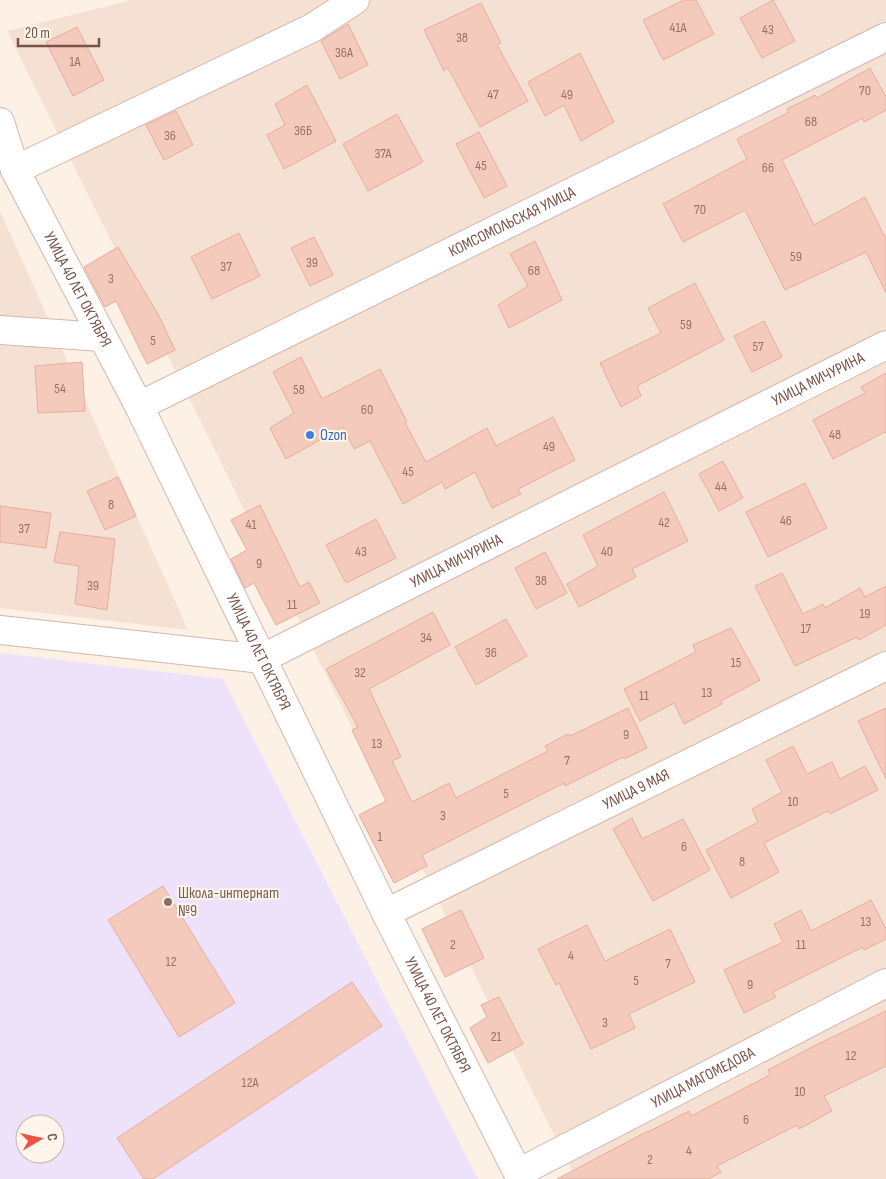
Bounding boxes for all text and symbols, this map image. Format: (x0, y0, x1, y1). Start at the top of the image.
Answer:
scale bar (18, 15, 99, 47)
house number: 41А (670, 19, 687, 36)
house number: 43 (762, 21, 774, 38)
text: 20 m (25, 24, 50, 43)
house number: 38 (456, 29, 468, 46)
house number: 36А (335, 44, 354, 61)
house number: 1А (69, 53, 82, 70)
house number: 70 (859, 82, 871, 99)
house number: 47 (487, 86, 499, 103)
house number: 49 (561, 86, 573, 103)
house number: 68 (805, 113, 817, 130)
house number: 36Б (294, 122, 312, 139)
house number: 36 (164, 127, 176, 144)
house number: 37А (374, 145, 393, 162)
house number: 45 (475, 157, 487, 174)
house number: 66 (762, 159, 774, 176)
street label: КОМСОМОЛЬСКАЯ УЛИЦА (446, 182, 579, 261)
house number: 70 (694, 201, 706, 218)
street label: УЛИЦА 40 ЛЕТ ОКТЯБРЯ (40, 228, 116, 350)
house number: 59 (790, 248, 802, 265)
house number: 39 (306, 254, 318, 271)
house number: 37 (220, 258, 232, 275)
house number: 68 (528, 262, 540, 279)
house number: 3 (108, 270, 114, 287)
house number: 59 (680, 316, 692, 333)
house number: 5 (150, 332, 156, 349)
house number: 57 (752, 338, 764, 355)
street label: УЛИЦА МИЧУРИНА (769, 348, 867, 410)
house number: 54 (54, 380, 66, 397)
house number: 58 (293, 381, 305, 398)
house number: 60 (361, 401, 373, 418)
place label: Ozon (320, 426, 347, 445)
house number: 48 (829, 426, 841, 443)
marker: Ozon (304, 429, 316, 441)
house number: 49 (543, 438, 555, 455)
house number: 45 (402, 463, 414, 480)
house number: 44 (715, 478, 727, 495)
house number: 8 (108, 496, 114, 513)
house number: 46 (780, 512, 792, 529)
house number: 42 (658, 514, 670, 531)
house number: 41 (246, 516, 256, 533)
house number: 37 (18, 520, 30, 537)
street label: УЛИЦА МИЧУРИНА (407, 530, 506, 592)
house number: 43 (355, 543, 367, 560)
house number: 40 (601, 543, 613, 560)
house number: 9 (256, 555, 262, 572)
house number: 38 (535, 572, 547, 589)
house number: 39 (87, 577, 99, 594)
street label: УЛИЦА 40 ЛЕТ ОКТЯБРЯ (222, 590, 295, 713)
house number: 11 (287, 596, 297, 613)
house number: 19 (859, 605, 871, 622)
house number: 17 (801, 620, 812, 637)
house number: 34 (420, 629, 432, 646)
house number: 36 (485, 644, 497, 661)
house number: 15 (731, 654, 742, 671)
house number: 32 (354, 664, 366, 681)
house number: 13 (702, 684, 713, 701)
house number: 11 (639, 687, 649, 704)
house number: 9 (623, 726, 629, 743)
house number: 13 (372, 735, 383, 752)
house number: 7 (564, 752, 570, 769)
street label: УЛИЦА 9 МАЯ (600, 765, 673, 814)
house number: 5 (503, 785, 509, 802)
house number: 10 (787, 793, 799, 810)
house number: 3 (440, 807, 446, 824)
house number: 1 (378, 828, 383, 845)
house number: 6 (681, 838, 687, 855)
house number: 8 (739, 853, 745, 870)
place label: Школа-интернат №9 (178, 884, 279, 921)
marker: Школа-интернат №9 (162, 896, 174, 908)
house number: 13 (861, 913, 872, 930)
house number: 2 (450, 936, 456, 953)
house number: 11 (796, 936, 806, 953)
house number: 4 (568, 947, 574, 964)
house number: 12 (166, 953, 177, 970)
street label: УЛИЦА 40 ЛЕТ ОКТЯБРЯ (400, 954, 475, 1076)
house number: 7 (665, 955, 671, 972)
house number: 5 (633, 972, 639, 989)
house number: 9 (747, 976, 753, 993)
house number: 3 (602, 1014, 608, 1031)
house number: 21 (491, 1028, 501, 1045)
street label: УЛИЦА МАГОМЕДОВА (648, 1043, 758, 1112)
house number: 12 (846, 1047, 857, 1064)
house number: 12А (242, 1074, 259, 1091)
house number: 10 (794, 1083, 806, 1100)
house number: 6 (743, 1111, 749, 1128)
north arrow (15, 1114, 65, 1164)
text: С (43, 1132, 61, 1142)
house number: 4 (686, 1142, 692, 1159)
house number: 2 (647, 1151, 653, 1168)

